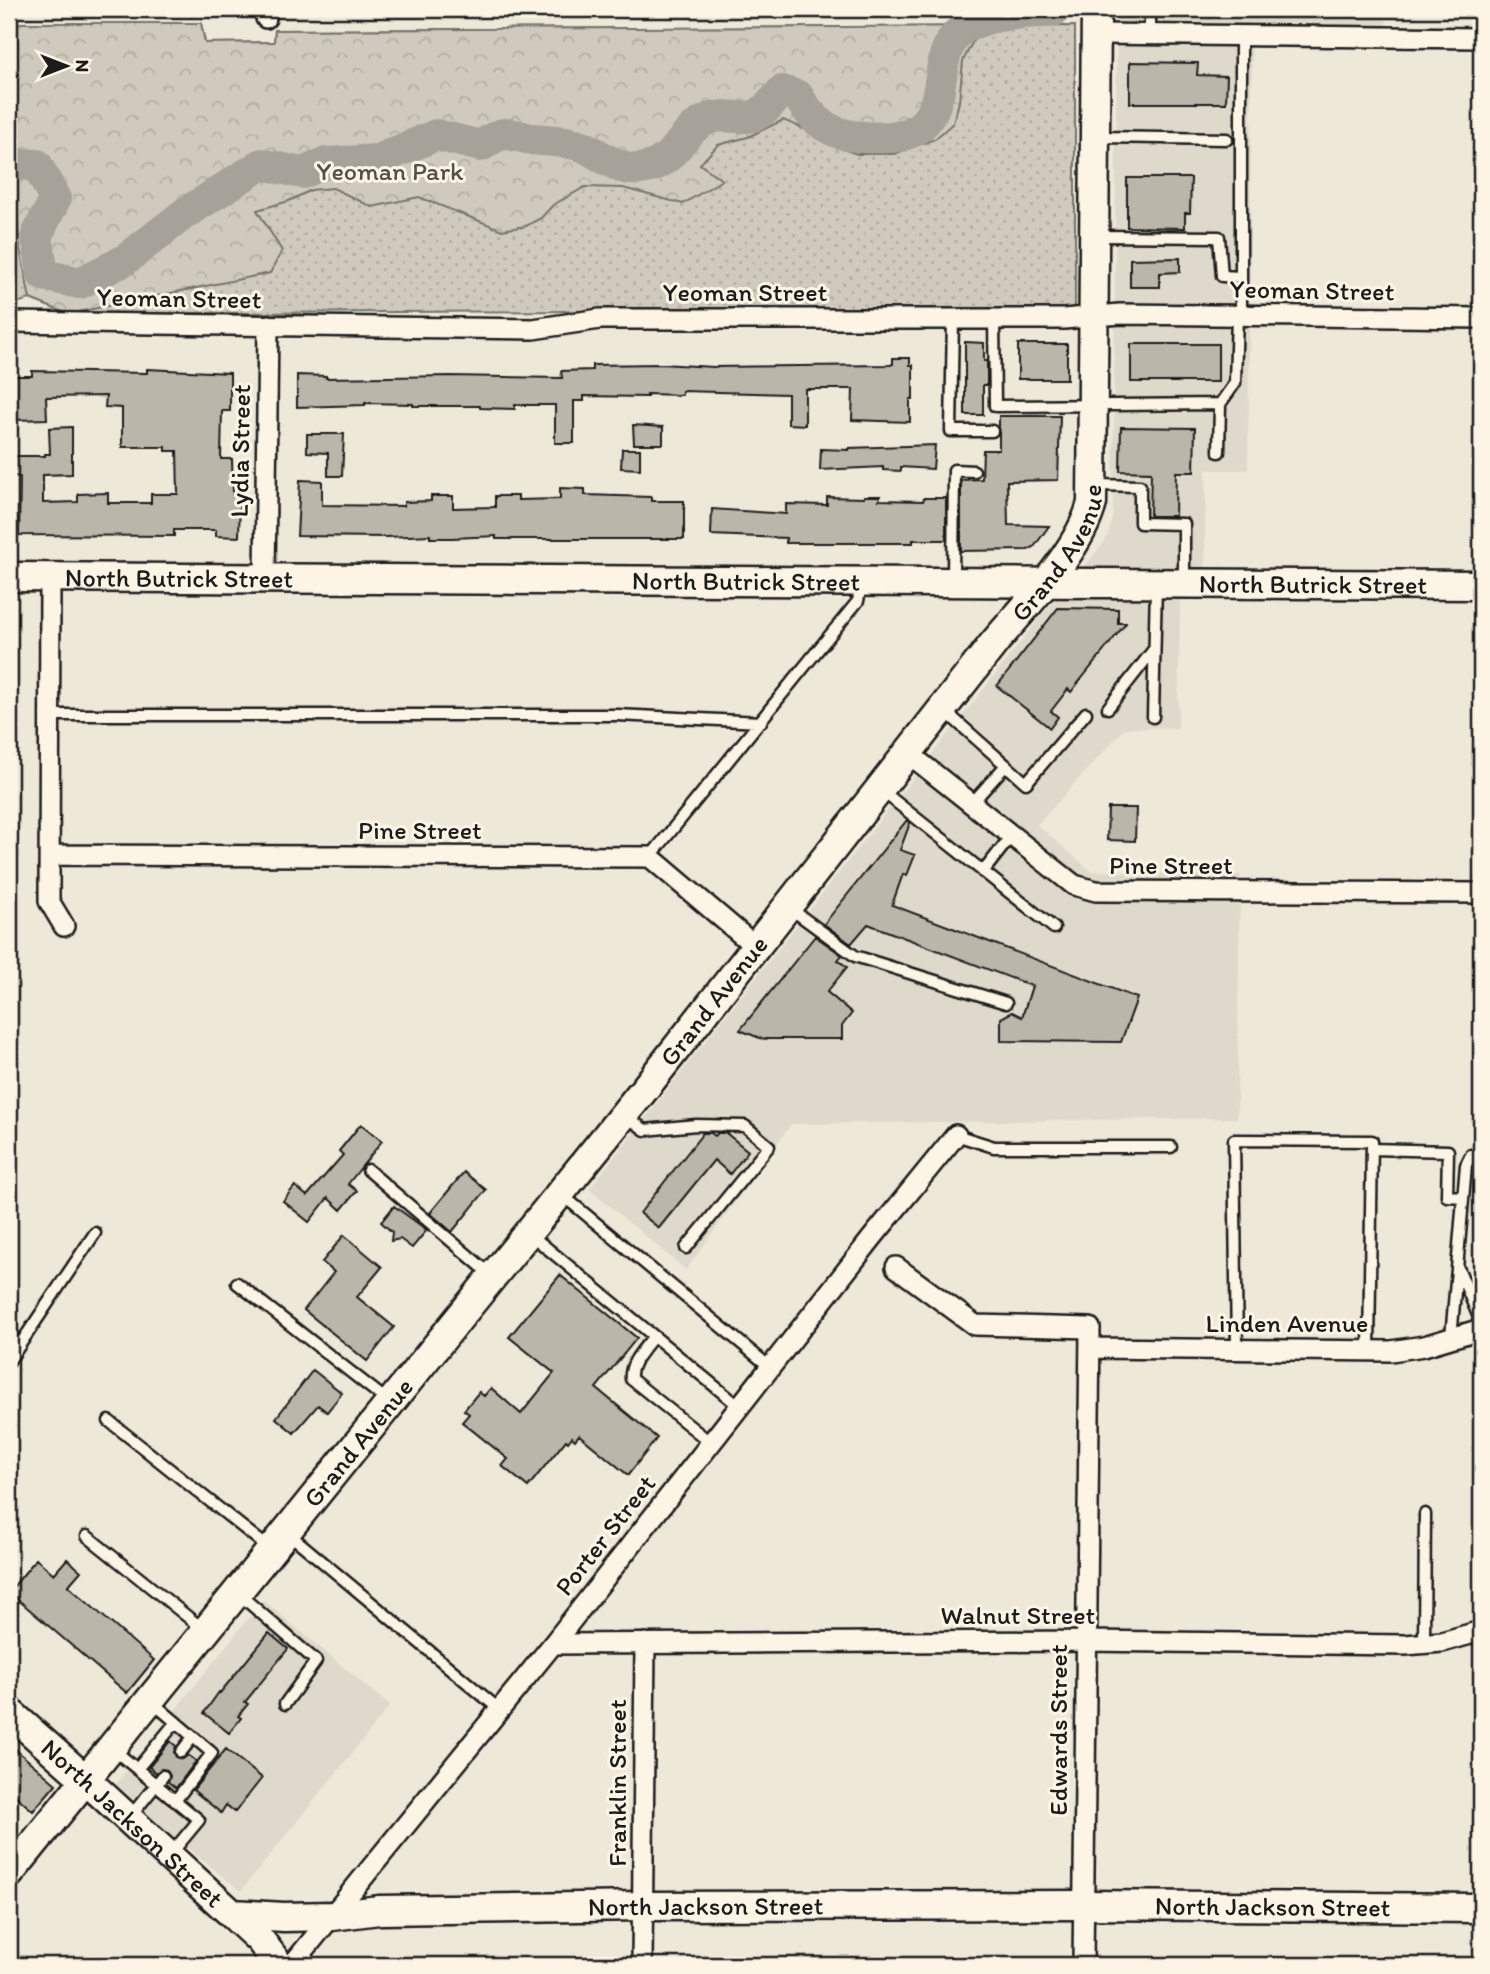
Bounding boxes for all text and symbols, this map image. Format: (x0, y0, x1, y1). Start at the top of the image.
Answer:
north arrow (32, 32, 102, 102)
text: N (71, 60, 94, 72)
park label: Yeoman Park (317, 155, 464, 187)
street label: Yeoman Street (1229, 273, 1395, 307)
street label: Yeoman Street (663, 276, 828, 308)
street label: Yeoman Street (96, 281, 262, 315)
street label: Lydia Street (223, 384, 257, 518)
street label: Grand Avenue (1004, 484, 1109, 628)
street label: North Butrick Street (65, 561, 293, 595)
street label: North Butrick Street (632, 564, 860, 598)
street label: North Butrick Street (1199, 567, 1427, 601)
street label: Pine Street (358, 814, 482, 846)
street label: Pine Street (1109, 849, 1233, 881)
street label: Grand Avenue (652, 929, 775, 1073)
street label: Linden Avenue (1206, 1307, 1368, 1339)
street label: Grand Avenue (296, 1371, 420, 1514)
street label: Porter Street (548, 1468, 662, 1602)
street label: Walnut Street (941, 1599, 1096, 1631)
street label: Edwards Street (1042, 1644, 1074, 1816)
street label: Franklin Street (601, 1699, 633, 1867)
street label: North Jackson Street (35, 1732, 230, 1914)
street label: North Jackson Street (588, 1890, 824, 1923)
street label: North Jackson Street (1155, 1890, 1391, 1923)

